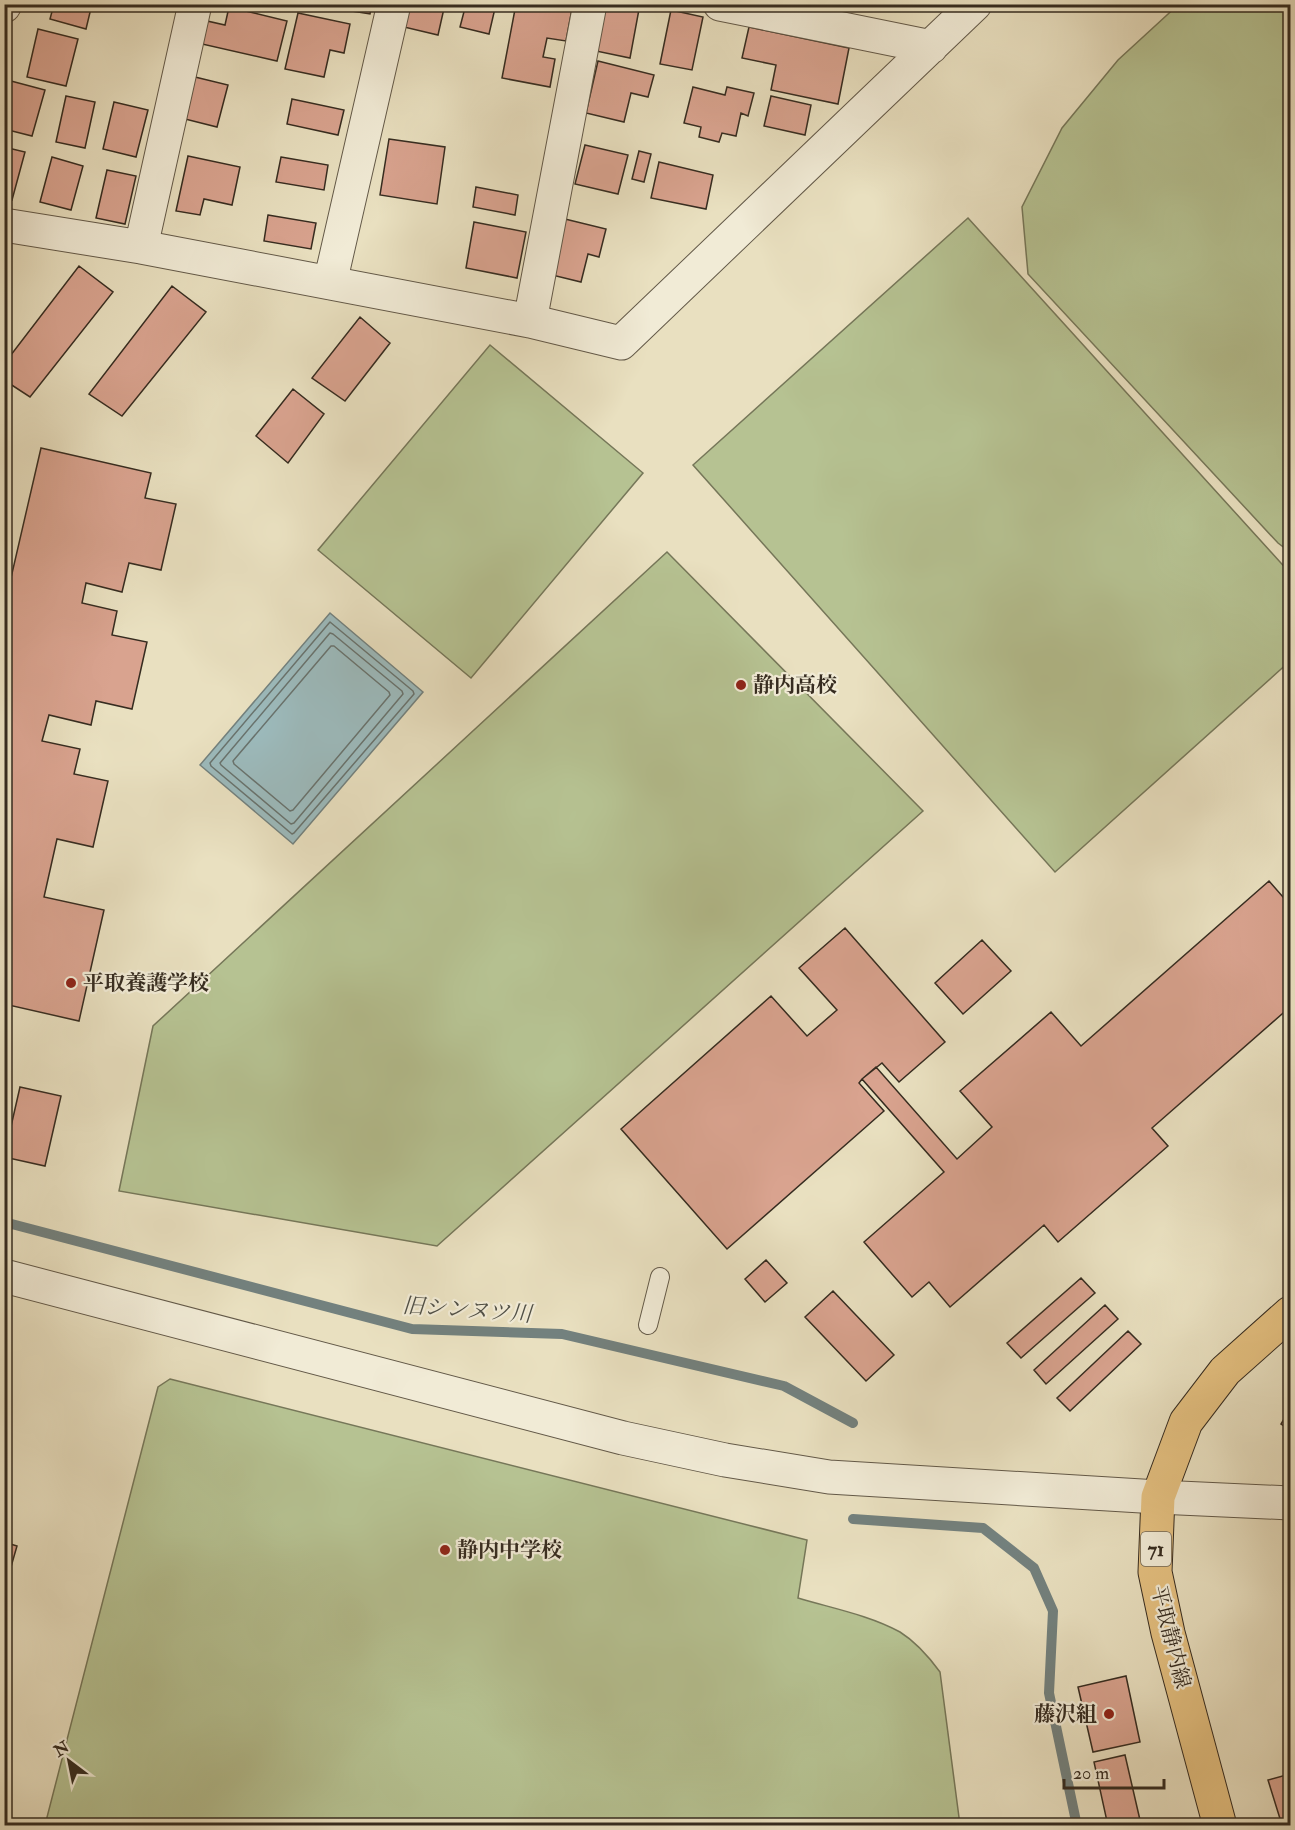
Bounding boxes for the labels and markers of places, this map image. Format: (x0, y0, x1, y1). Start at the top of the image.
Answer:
place label: 静内高校 (753, 672, 837, 699)
marker: 静内高校 (734, 678, 748, 692)
place label: 平取養護学校 (83, 970, 209, 997)
marker: 平取養護学校 (64, 976, 78, 990)
place label: 静内中学校 (457, 1537, 562, 1564)
marker: 静内中学校 (438, 1543, 452, 1557)
place label: 藤沢組 (1034, 1701, 1097, 1728)
marker: 藤沢組 (1102, 1707, 1116, 1721)

